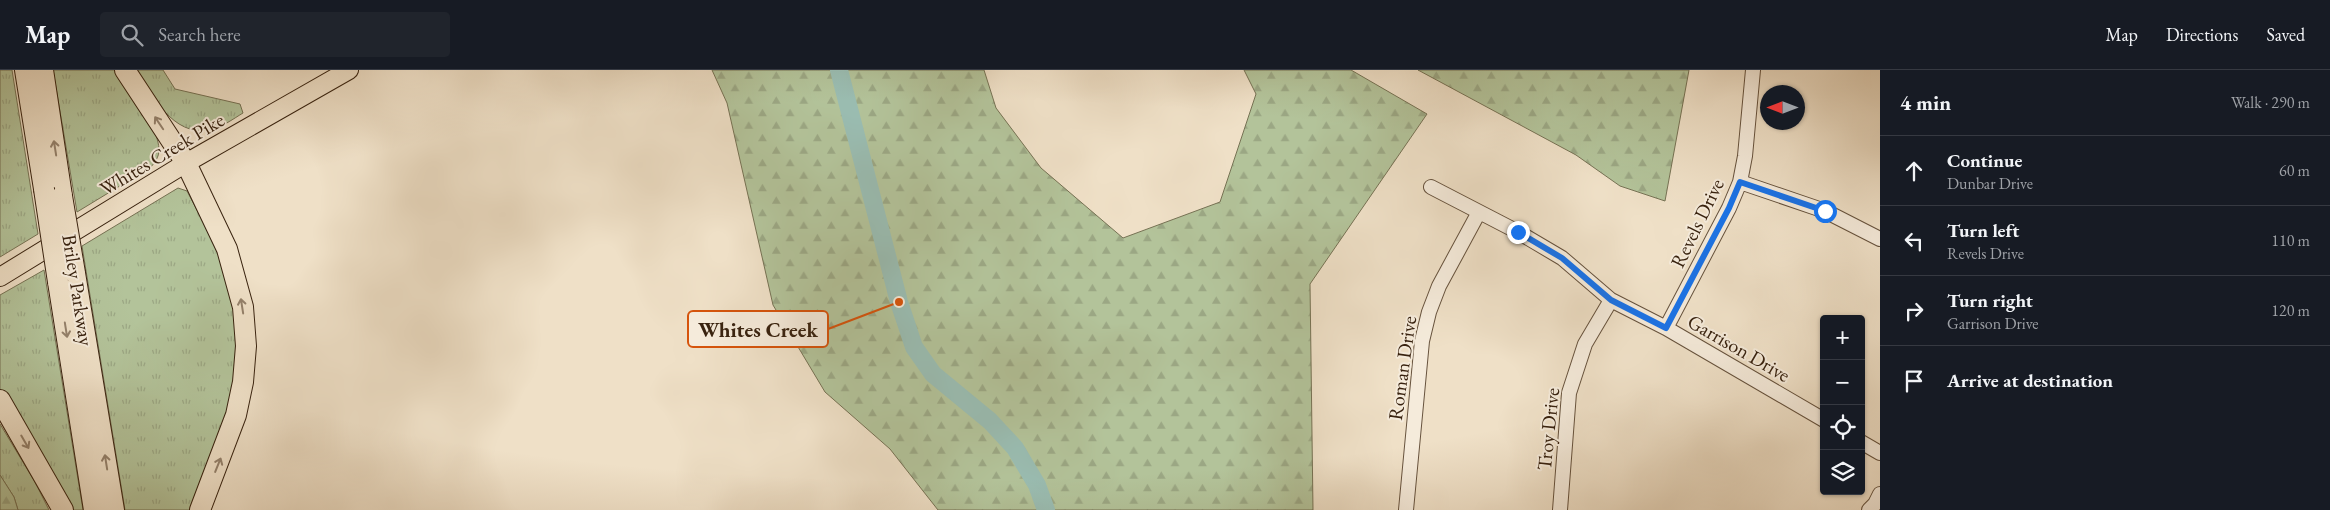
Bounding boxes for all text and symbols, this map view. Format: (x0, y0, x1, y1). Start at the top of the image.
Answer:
search box (100, 12, 450, 57)
text: Map (25, 19, 70, 50)
icon: search (118, 21, 146, 49)
text: Search here (158, 22, 241, 47)
text: Map (2106, 23, 2138, 46)
text: Directions (2166, 23, 2238, 46)
text: Saved (2266, 23, 2305, 46)
north arrow (1760, 85, 1805, 130)
text: 4 min (1900, 89, 1951, 116)
text: Walk · 290 m (2231, 92, 2310, 113)
street label: Whites Creek Pike (95, 106, 229, 201)
one-way arrow (153, 116, 163, 130)
one-way arrow (49, 140, 59, 156)
text: Continue (1947, 148, 2022, 173)
icon: ahead (1900, 157, 1928, 185)
text: 60 m (2279, 160, 2310, 181)
text: Dunbar Drive (1947, 173, 2033, 194)
street label: Revels Drive (1664, 174, 1730, 272)
route start (1814, 200, 1837, 223)
text: Turn left (1947, 218, 2019, 243)
route end (1507, 221, 1530, 244)
icon: left (1900, 227, 1928, 255)
text: 110 m (2271, 230, 2310, 251)
street label: Briley Parkway (56, 232, 100, 348)
text: Revels Drive (1947, 243, 2024, 264)
text: Turn right (1947, 288, 2033, 313)
icon: right (1900, 297, 1928, 325)
one-way arrow (237, 299, 247, 315)
text: 120 m (2271, 300, 2310, 321)
street label: Garrison Drive (1683, 308, 1795, 388)
callout: Whites Creek (688, 311, 828, 347)
text: Garrison Drive (1947, 313, 2039, 334)
street label: Roman Drive (1382, 314, 1422, 422)
map controls (1820, 315, 1865, 495)
button: + (1820, 315, 1865, 360)
text: Whites Creek (698, 316, 819, 343)
one-way arrow (61, 322, 71, 338)
button: − (1820, 360, 1865, 405)
icon: arrive (1900, 367, 1928, 395)
text: Arrive at destination (1947, 368, 2113, 393)
street label: Troy Drive (1531, 386, 1565, 472)
button: locate (1820, 405, 1865, 450)
one-way arrow (20, 434, 30, 448)
button: layers (1820, 450, 1865, 495)
one-way arrow (101, 454, 111, 470)
one-way arrow (214, 457, 223, 473)

